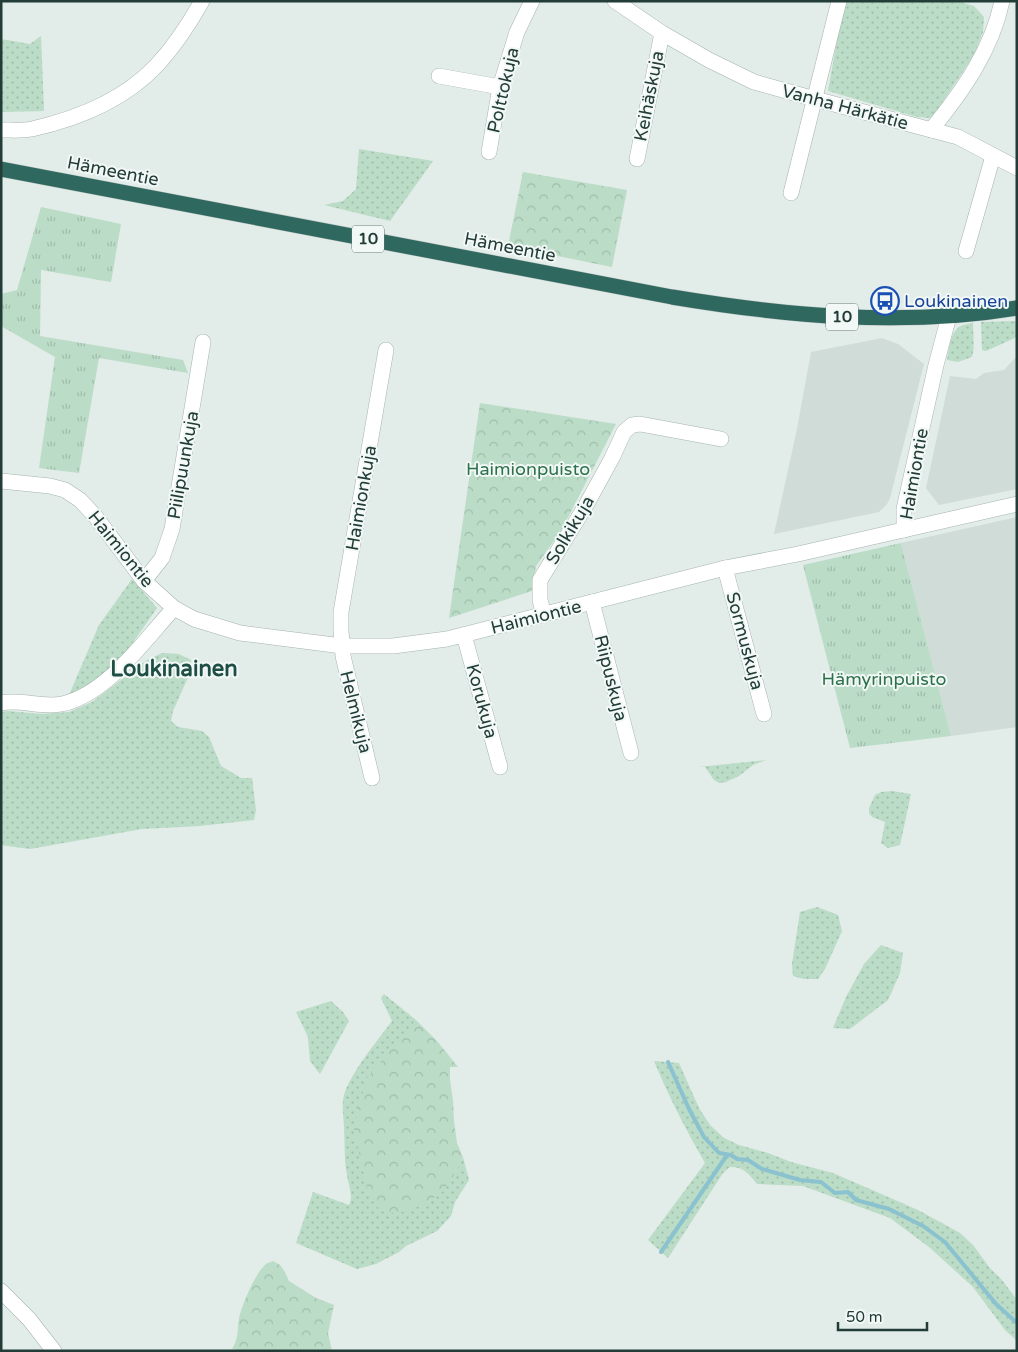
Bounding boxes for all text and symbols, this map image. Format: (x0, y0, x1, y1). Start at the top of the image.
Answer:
street label: Polttokuja (482, 45, 524, 135)
street label: Keihäskuja (629, 49, 669, 143)
street label: Vanha Härkätie (779, 80, 911, 134)
street label: Hämeentie (65, 151, 161, 191)
road number: 10 (352, 225, 384, 252)
street label: Hämeentie (462, 227, 558, 267)
bus stop icon: Loukinainen (870, 286, 900, 316)
place label: Loukinainen (904, 290, 1008, 312)
road number: 10 (826, 304, 858, 330)
street label: Piilipuunkuja (163, 409, 203, 521)
street label: Haimiontie (895, 427, 933, 521)
street label: Haimionkuja (341, 444, 381, 552)
park label: Haimionpuisto (466, 458, 590, 480)
street label: Solkikuja (541, 492, 599, 568)
street label: Haimiontie (83, 506, 159, 592)
street label: Sormuskuja (721, 590, 769, 692)
street label: Haimiontie (488, 595, 584, 639)
street label: Riipuskuja (590, 633, 632, 723)
district label: Loukinainen (110, 656, 238, 682)
street label: Korukuja (461, 661, 503, 741)
street label: Helmikuja (335, 668, 377, 756)
park label: Hämyrinpuisto (821, 668, 947, 690)
scale bar (838, 1300, 927, 1332)
text: 50 m (846, 1308, 883, 1326)

